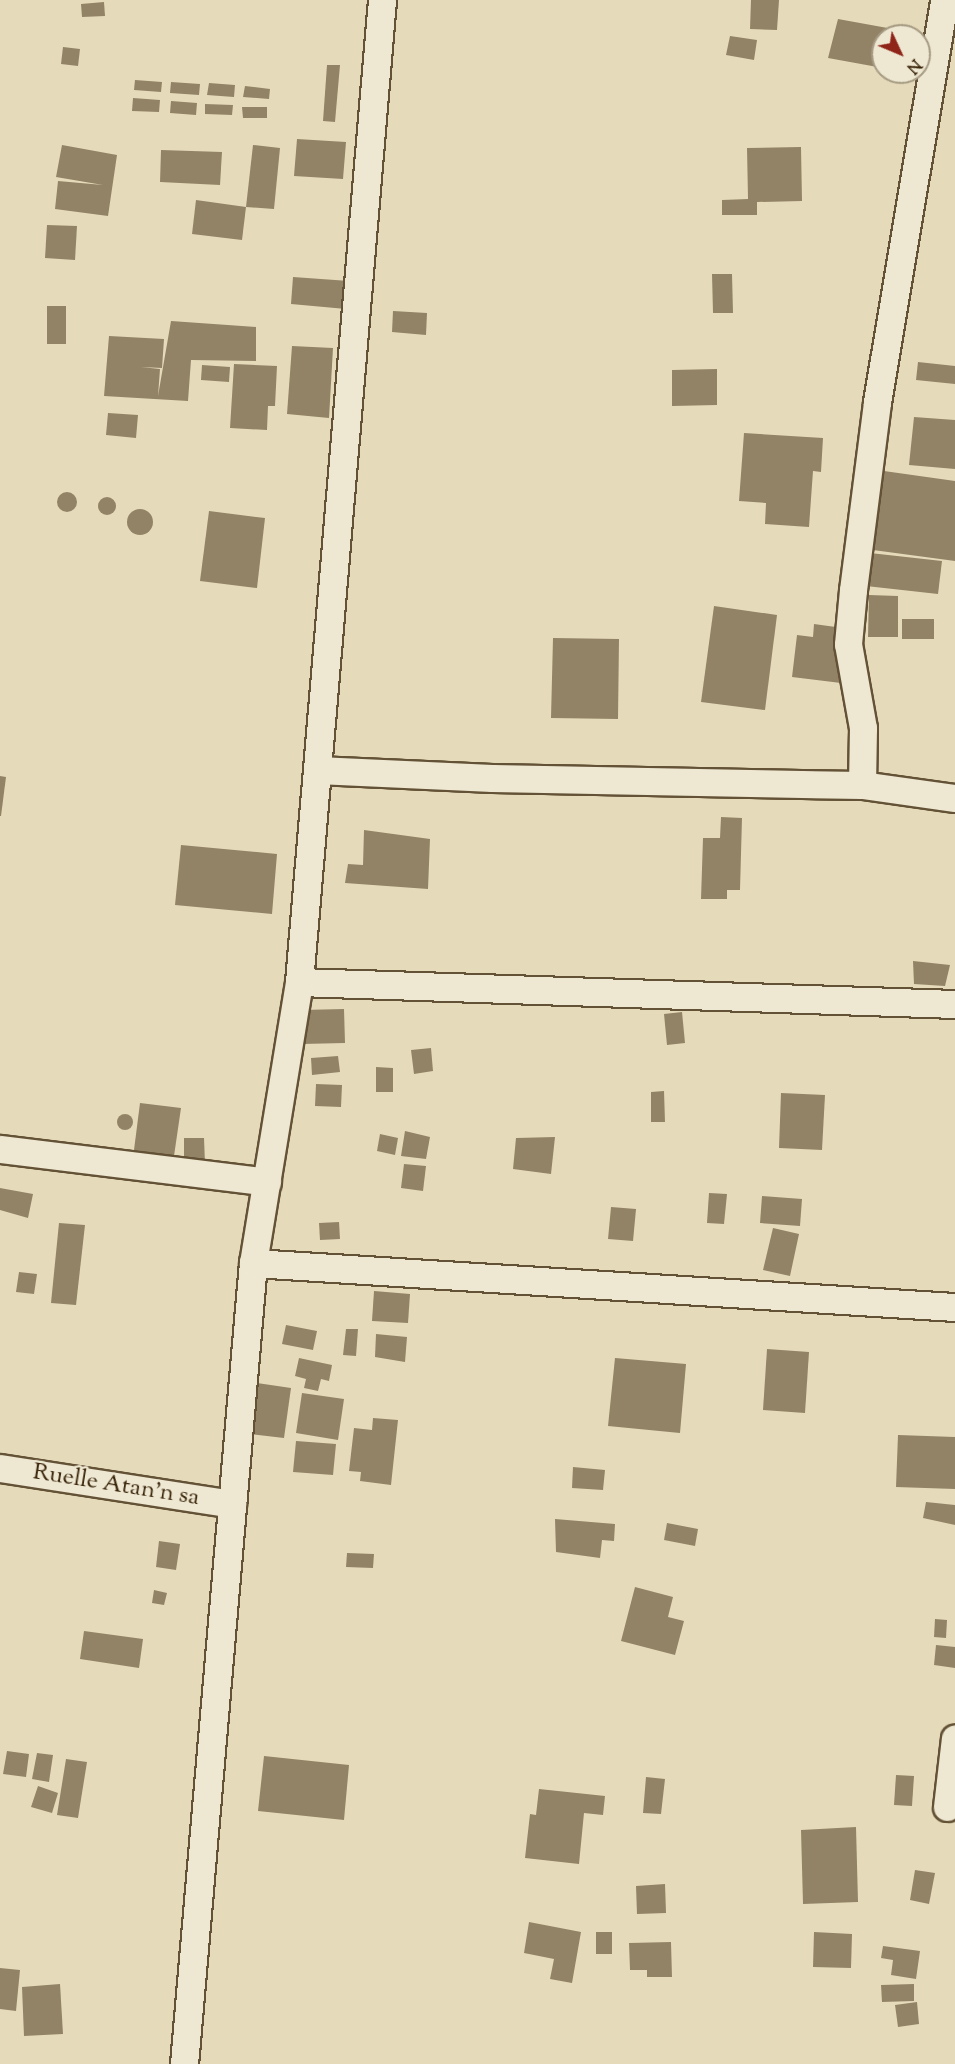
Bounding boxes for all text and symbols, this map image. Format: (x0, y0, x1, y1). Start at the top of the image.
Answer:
north arrow (871, 24, 931, 84)
text: N (900, 53, 926, 78)
street label: Ruelle Atan'n sa (31, 1459, 201, 1513)

